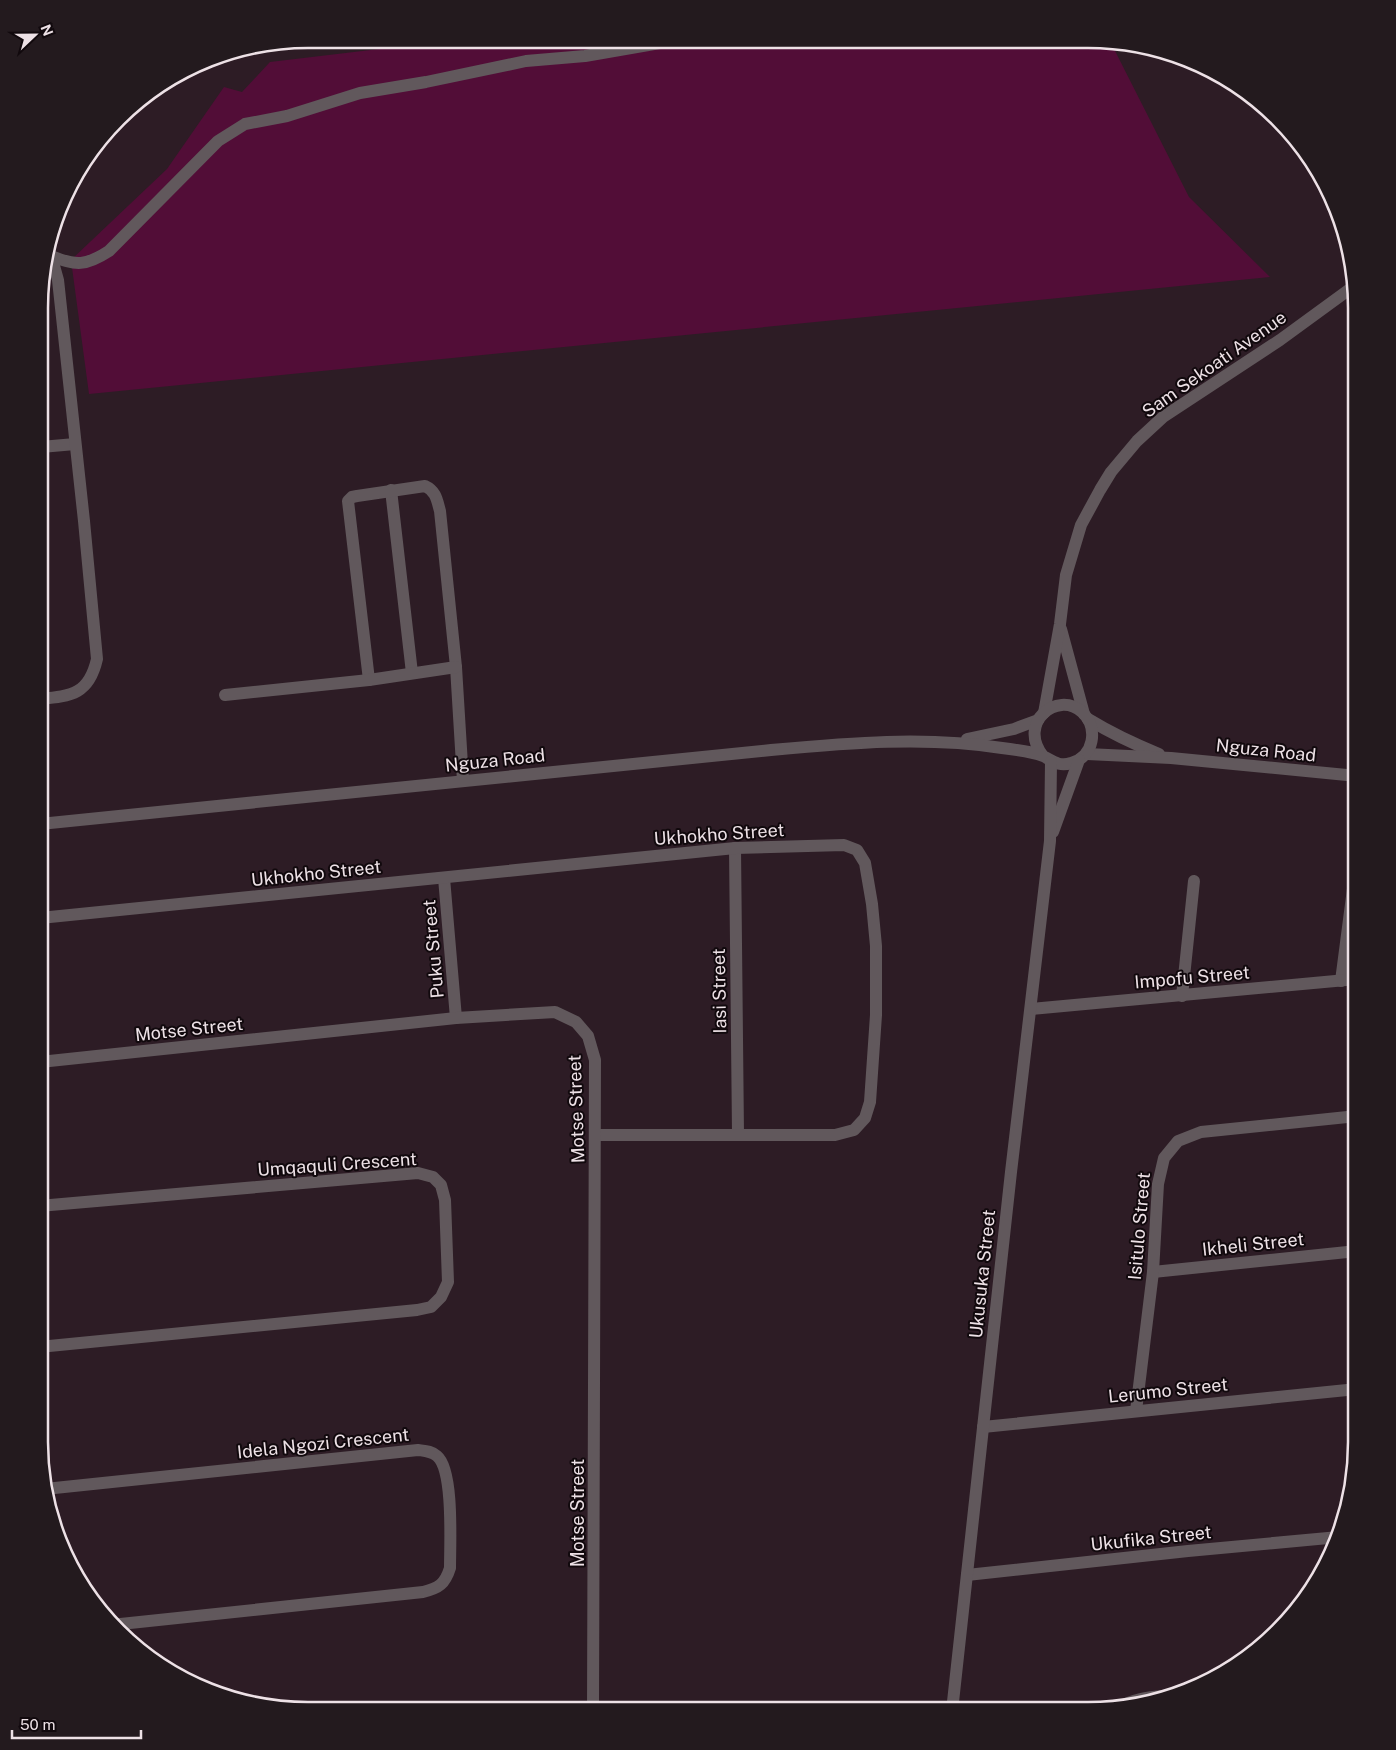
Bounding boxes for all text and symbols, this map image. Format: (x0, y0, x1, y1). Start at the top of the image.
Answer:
north arrow (10, 10, 60, 60)
text: N (38, 22, 57, 38)
street label: Sam Sekoati Avenue (1138, 306, 1290, 422)
street label: Nguza Road (1215, 734, 1317, 766)
street label: Nguza Road (444, 744, 546, 776)
street label: Ukhokho Street (653, 819, 785, 849)
street label: Ukhokho Street (250, 856, 382, 890)
street label: Puku Street (418, 899, 448, 999)
street label: Iasi Street (708, 948, 730, 1034)
street label: Impofu Street (1133, 961, 1251, 993)
street label: Motse Street (134, 1013, 244, 1045)
street label: Motse Street (564, 1054, 588, 1164)
street label: Umqaquli Crescent (257, 1148, 417, 1180)
street label: Isitulo Street (1124, 1171, 1154, 1281)
street label: Ukusuka Street (965, 1209, 999, 1339)
street label: Ikheli Street (1201, 1228, 1305, 1260)
street label: Lerumo Street (1107, 1373, 1229, 1407)
street label: Idela Ngozi Crescent (236, 1424, 410, 1462)
street label: Motse Street (567, 1459, 588, 1567)
street label: Ukufika Street (1090, 1521, 1212, 1555)
scale bar (12, 1708, 141, 1740)
text: 50 m (20, 1716, 55, 1733)

